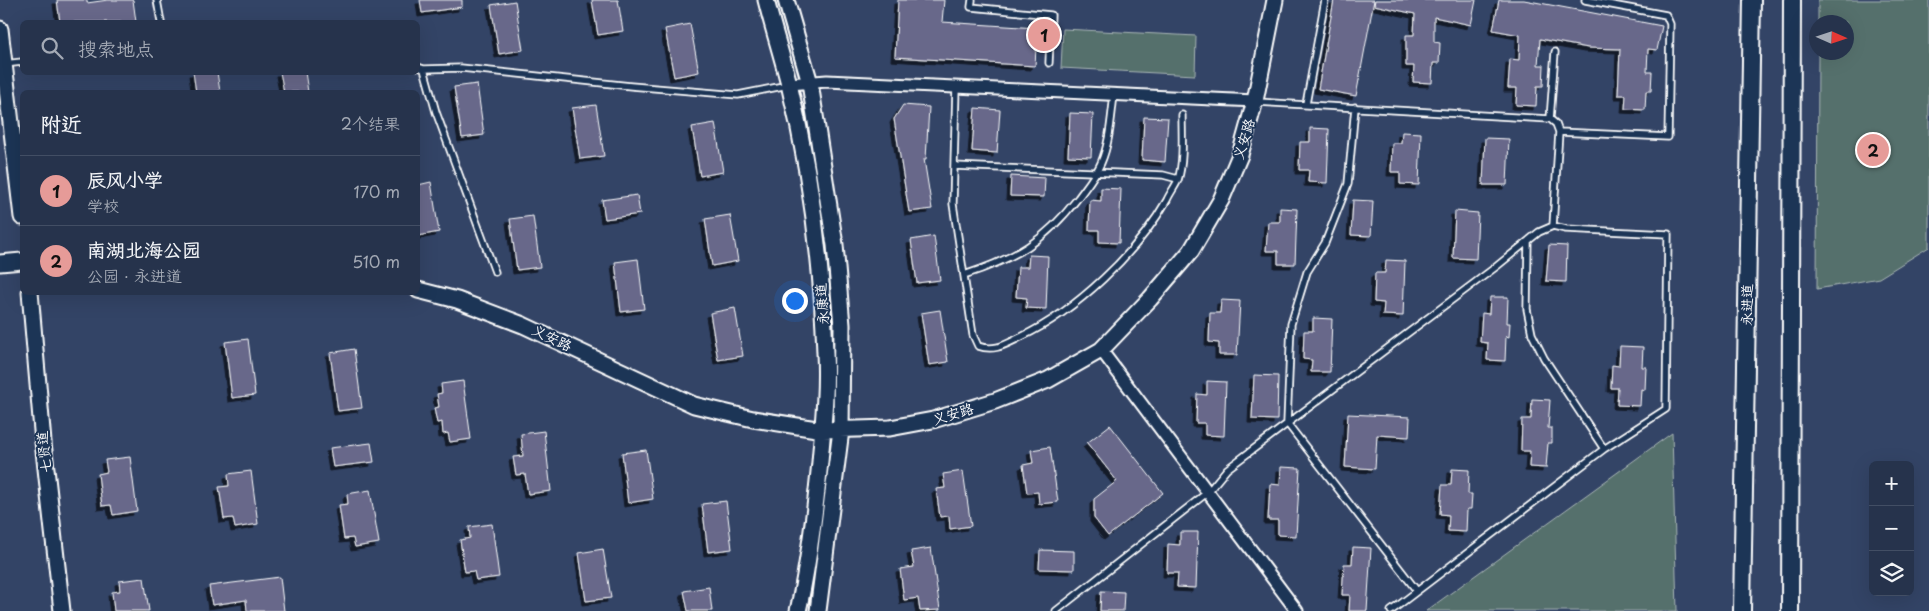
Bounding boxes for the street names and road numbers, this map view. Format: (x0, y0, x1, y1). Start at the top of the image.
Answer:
street label: 义安路 (1227, 116, 1260, 162)
street label: 永康道 (810, 282, 833, 326)
street label: 永进道 (1736, 284, 1757, 326)
street label: 义安路 (529, 319, 576, 356)
street label: 义安路 (930, 397, 976, 430)
street label: 七贤道 (31, 430, 56, 474)

